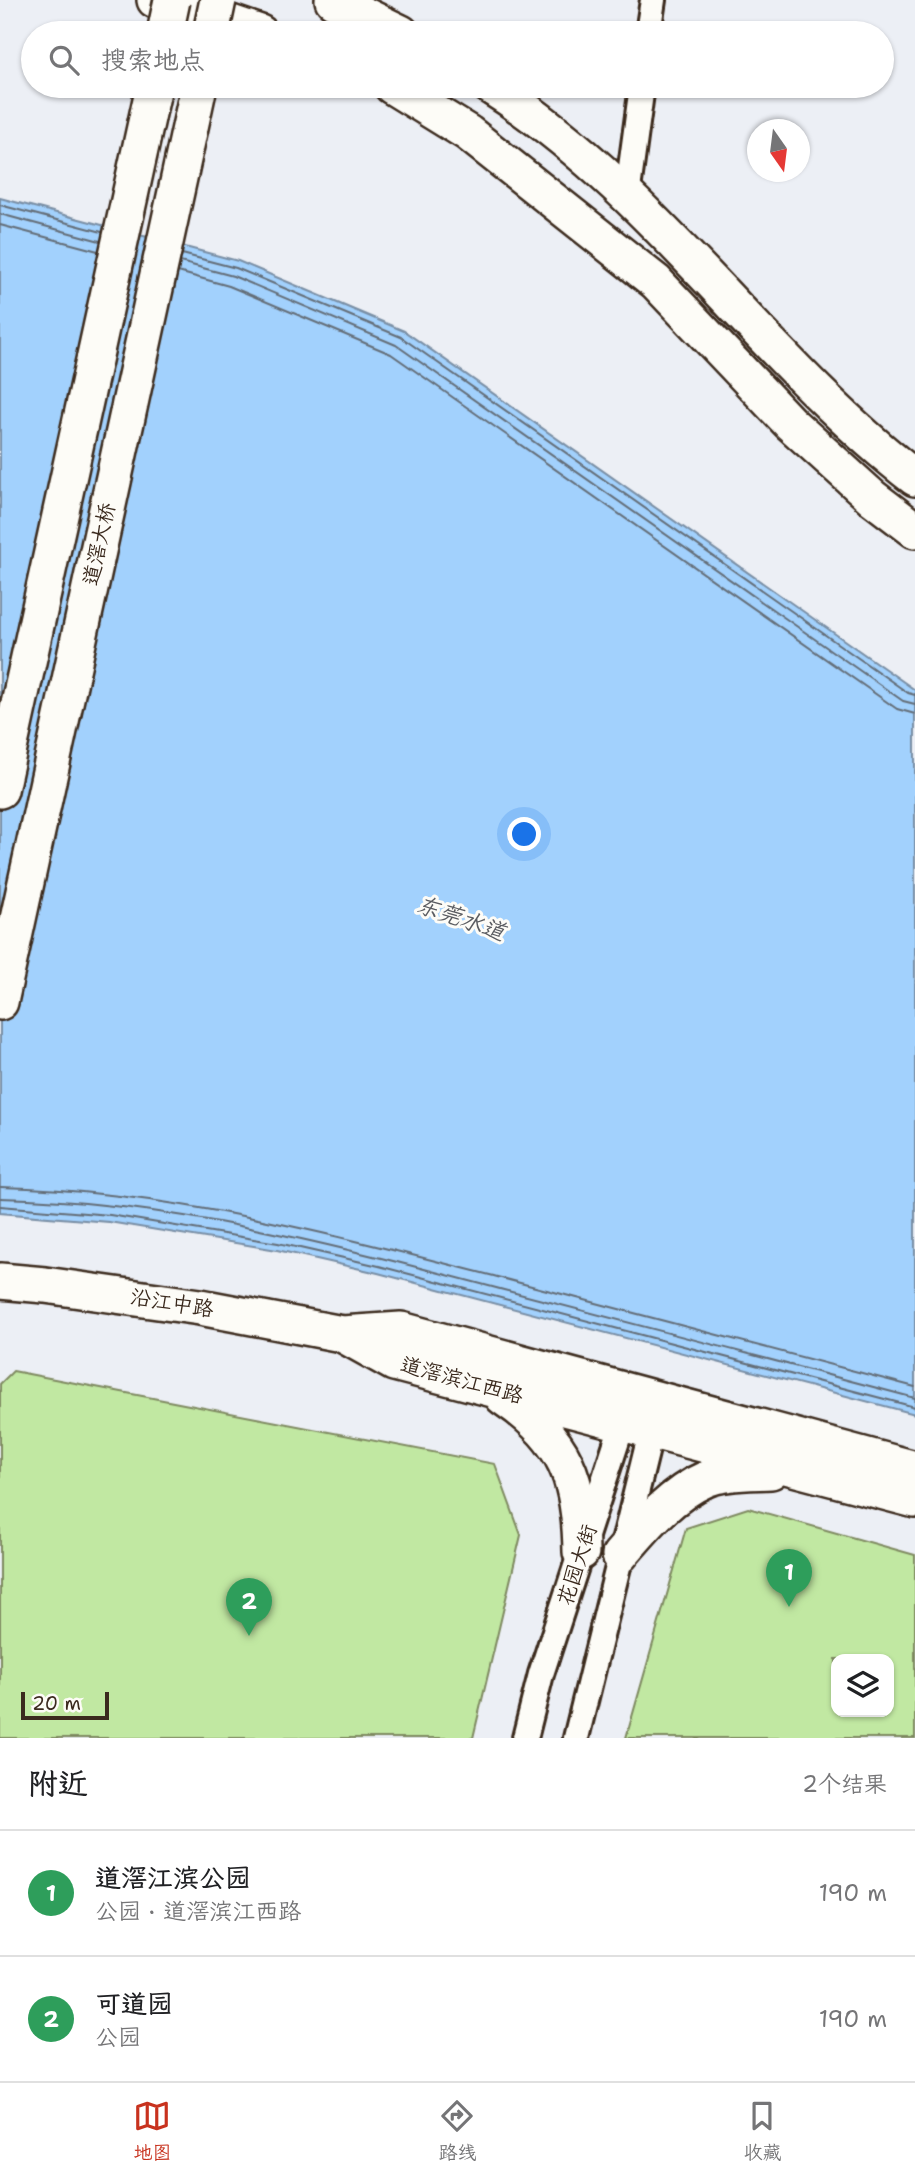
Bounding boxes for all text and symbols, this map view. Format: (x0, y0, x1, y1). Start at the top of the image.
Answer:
search box (21, 21, 894, 98)
icon: search (45, 41, 83, 79)
text: 搜索地点 (101, 42, 205, 77)
north arrow (747, 119, 810, 182)
street label: 道滘大桥 (77, 500, 121, 588)
your location (507, 817, 541, 851)
water label: 东莞水道 (413, 889, 511, 948)
street label: 沿江中路 (128, 1283, 216, 1323)
street label: 道滘滨江西路 (398, 1350, 526, 1410)
street label: 花园大街 (551, 1521, 603, 1609)
pin: 1 (766, 1549, 812, 1607)
pin: 2 (226, 1578, 272, 1636)
map controls (831, 1654, 894, 1717)
button: layers (831, 1654, 894, 1717)
scale bar (21, 1689, 108, 1721)
text: 20 m (32, 1691, 81, 1716)
text: 附近 (28, 1763, 88, 1804)
text: 2个结果 (802, 1769, 887, 1799)
text: 道滘江滨公园 (95, 1860, 251, 1895)
text: 1 (46, 1878, 56, 1908)
text: 190 m (819, 1878, 887, 1908)
text: 公园 · 道滘滨江西路 (95, 1896, 301, 1926)
text: 可道园 (95, 1986, 173, 2021)
text: 2 (43, 2004, 59, 2034)
text: 190 m (819, 2004, 887, 2034)
text: 公园 (95, 2022, 141, 2052)
tab: 地图 (133, 2097, 172, 2165)
tab: 路线 (438, 2097, 477, 2165)
tab: 收藏 (743, 2097, 782, 2165)

